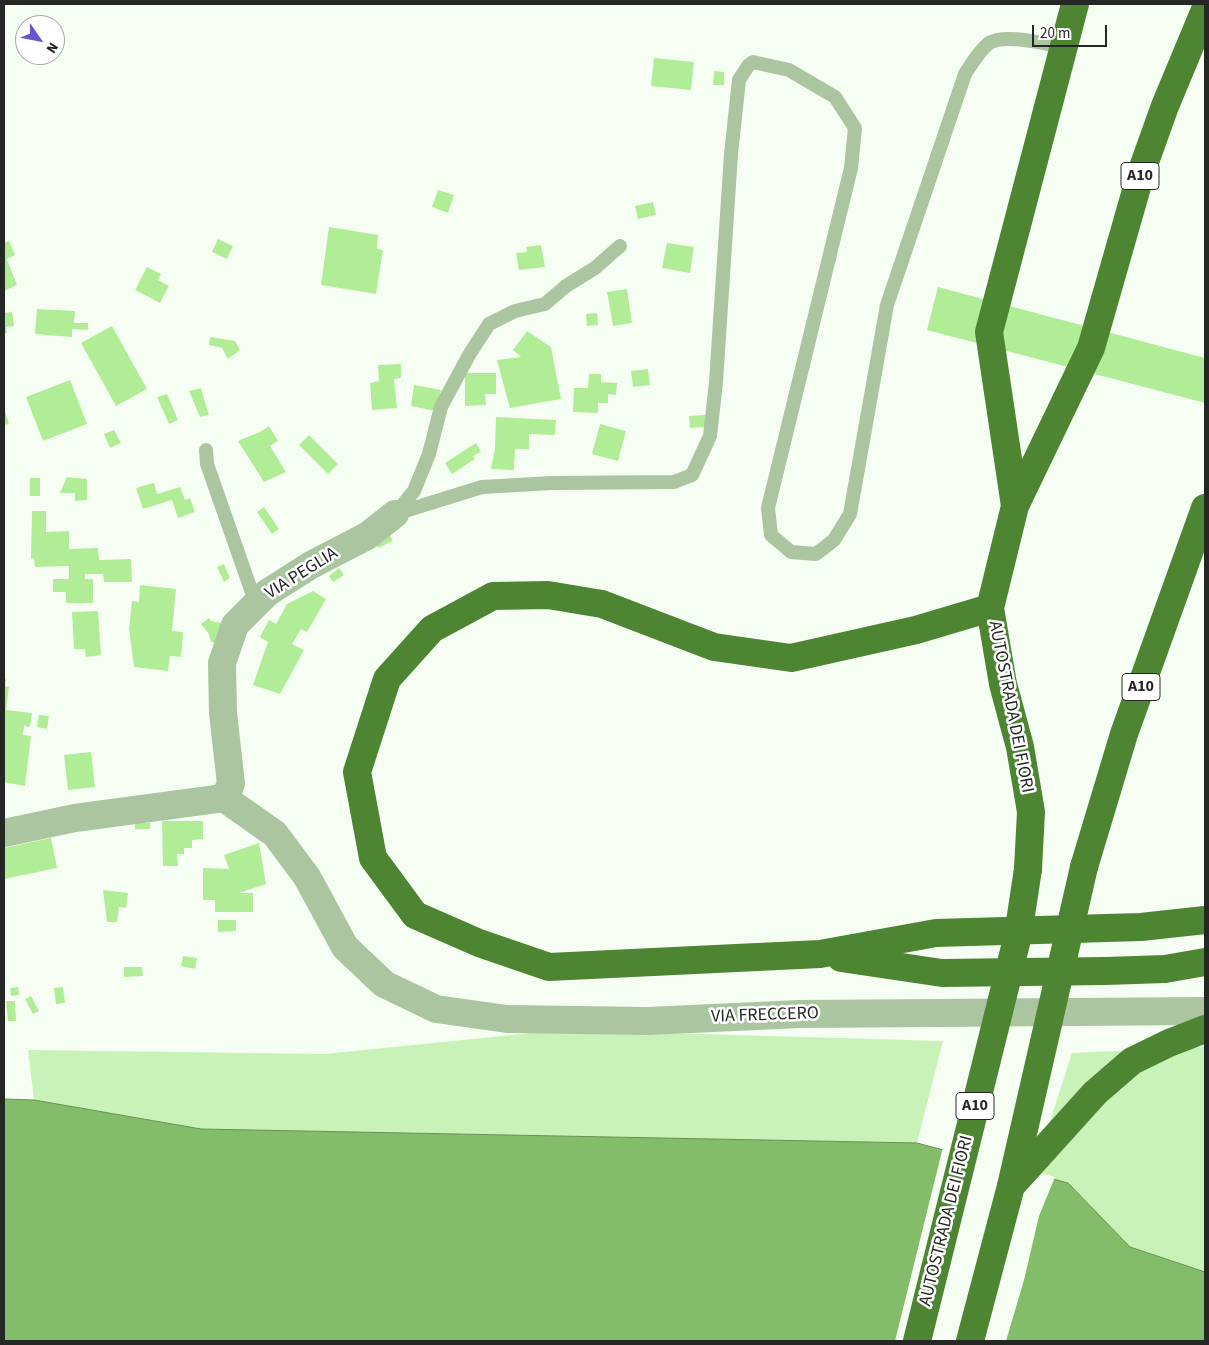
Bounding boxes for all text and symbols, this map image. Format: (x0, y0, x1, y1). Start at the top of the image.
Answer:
north arrow (15, 15, 65, 65)
scale bar (1034, 15, 1109, 47)
text: 20 m (1040, 23, 1070, 44)
text: N (41, 38, 63, 57)
road number: A10 (1121, 162, 1159, 190)
street label: VIA PEGLIA (262, 543, 342, 605)
street label: AUTOSTRADA DEI FIORI (983, 619, 1037, 795)
road number: A10 (1122, 674, 1160, 700)
street label: VIA FRECCERO (711, 1003, 819, 1029)
road number: A10 (956, 1092, 994, 1120)
street label: AUTOSTRADA DEI FIORI (915, 1134, 979, 1308)

